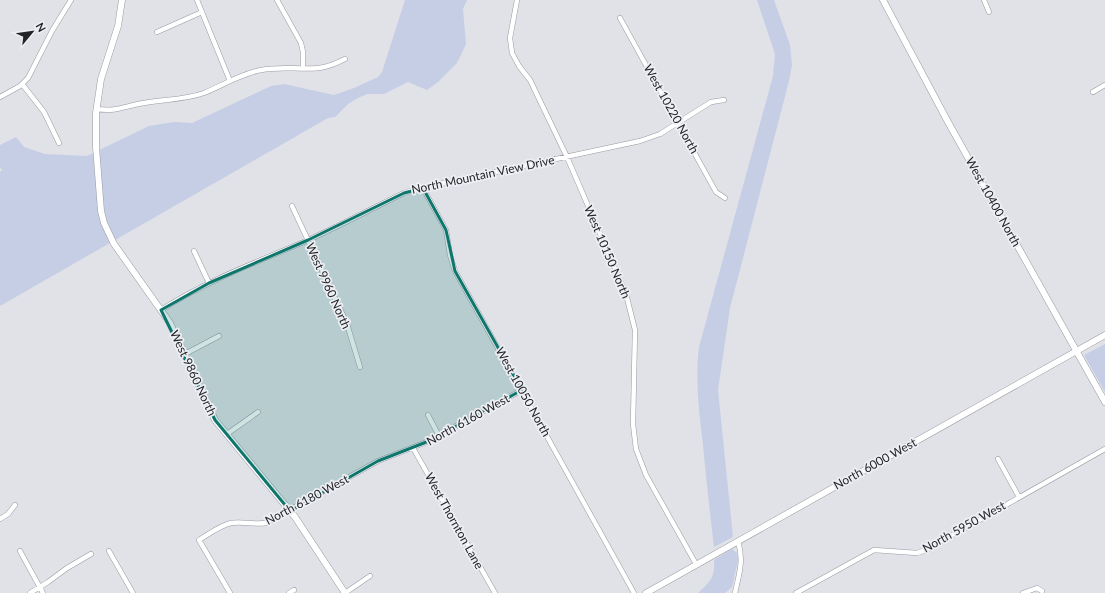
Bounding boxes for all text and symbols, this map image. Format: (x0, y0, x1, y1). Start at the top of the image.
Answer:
north arrow (12, 12, 52, 52)
text: N (33, 20, 49, 34)
street label: West 10220 North (641, 62, 702, 156)
street label: North Mountain View Drive (410, 152, 556, 197)
street label: West 10400 North (963, 155, 1024, 249)
street label: West 10150 North (581, 203, 634, 301)
street label: West 9960 North (303, 240, 354, 331)
street label: West 9860 North (167, 328, 220, 418)
street label: West 10050 North (493, 345, 554, 439)
street label: North 6160 West (424, 390, 512, 449)
street label: North 6000 West (831, 434, 919, 493)
street label: West Thornton Lane (422, 470, 487, 572)
street label: North 6180 West (262, 471, 352, 528)
street label: North 5950 West (920, 497, 1008, 556)

